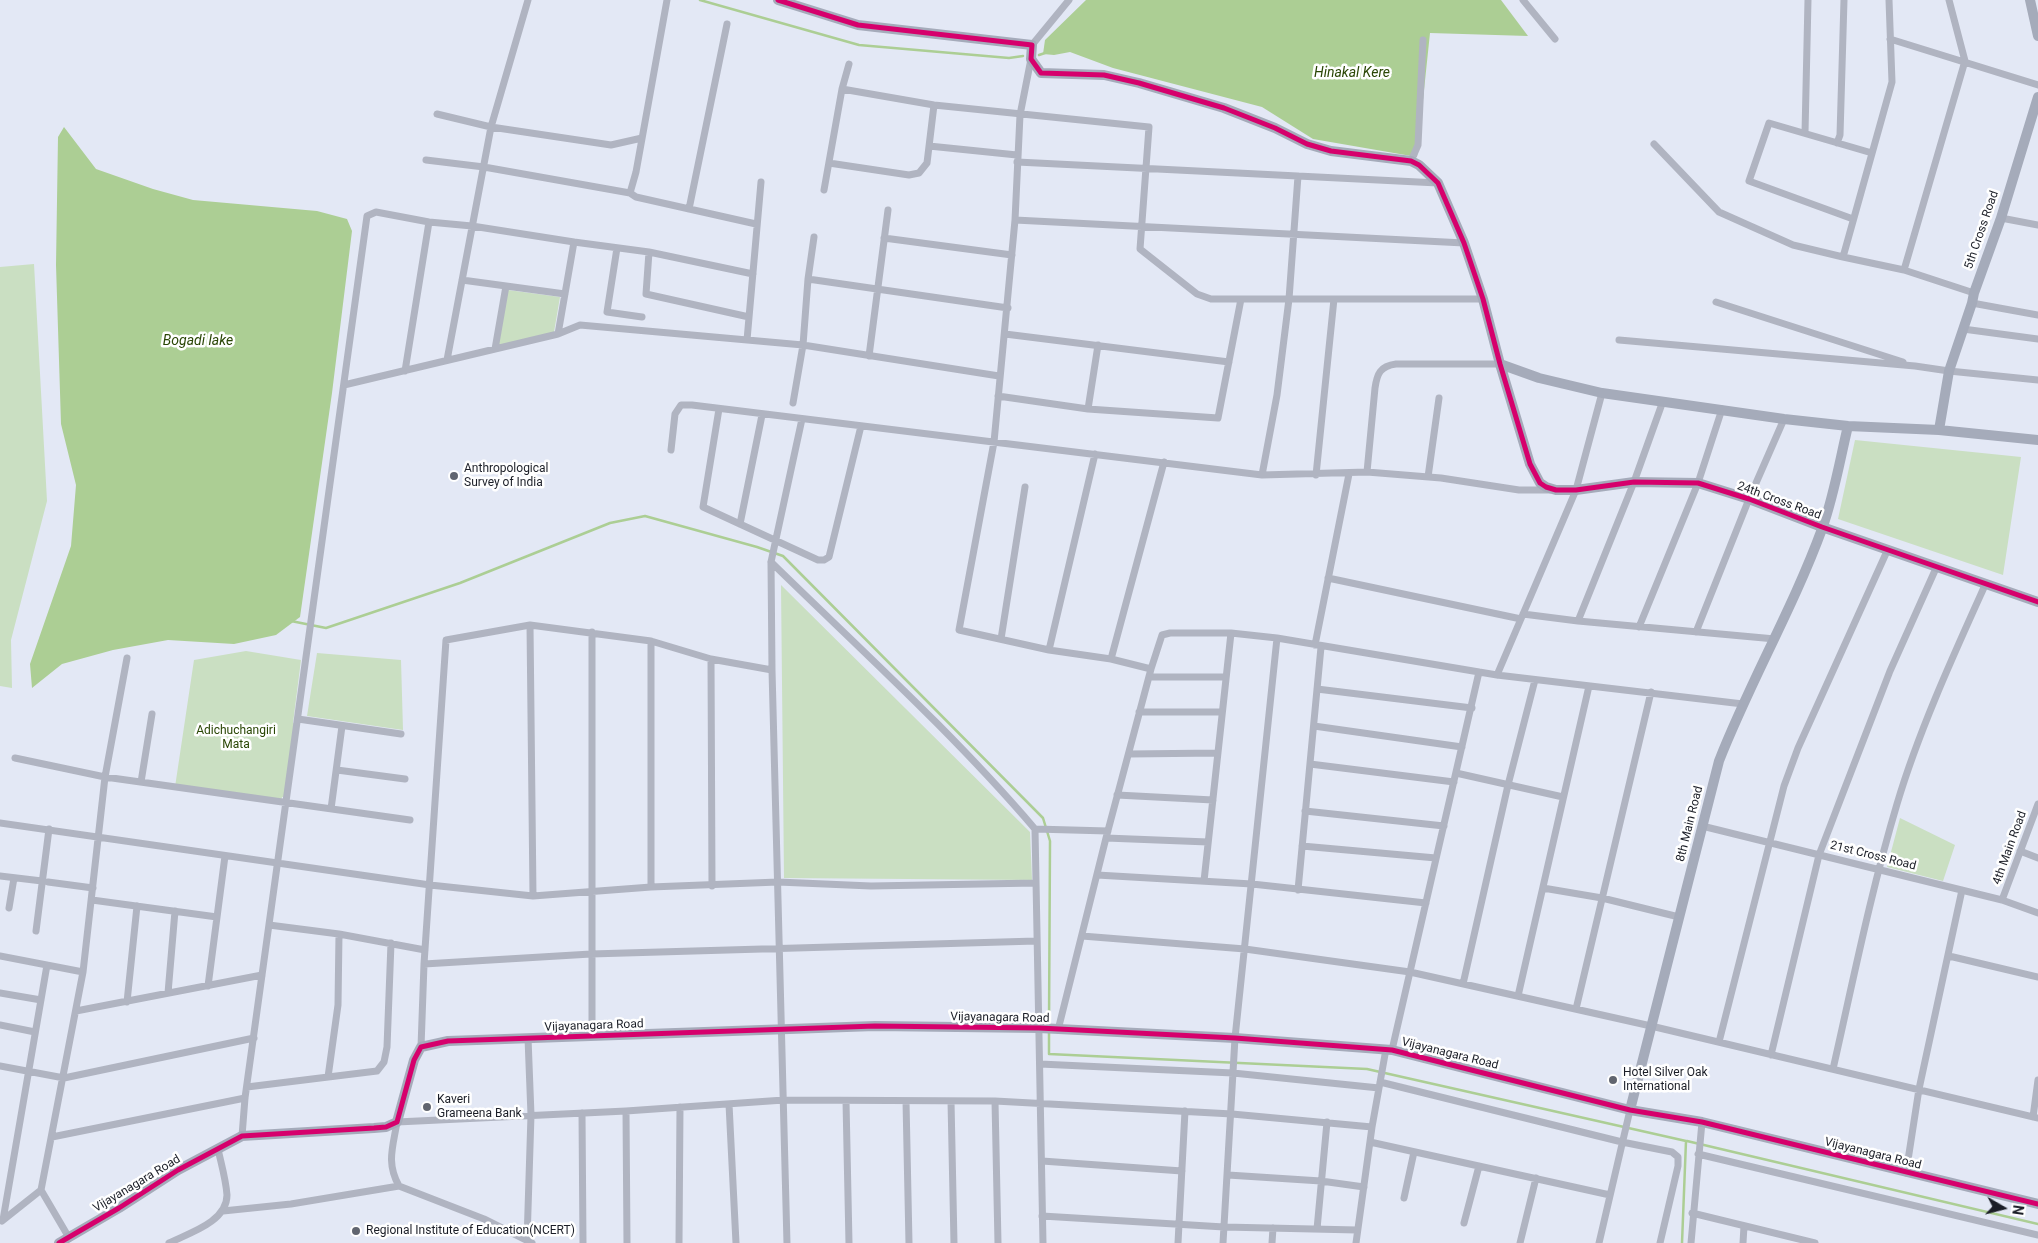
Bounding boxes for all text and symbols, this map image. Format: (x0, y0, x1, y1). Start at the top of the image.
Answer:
water label: Hinakal Kere (1314, 65, 1390, 81)
street label: 5th Cross Road (1962, 189, 2002, 271)
water label: Bogadi lake (163, 333, 233, 349)
place label: Anthropological Survey of India (464, 462, 549, 490)
marker: Anthropological Survey of India (448, 470, 460, 482)
street label: 24th Cross Road (1735, 479, 1823, 523)
park label: Adichuchangiri Mata (196, 724, 276, 752)
street label: 8th Main Road (1674, 785, 1706, 863)
street label: 4th Main Road (1990, 809, 2030, 887)
street label: 21st Cross Road (1829, 838, 1917, 874)
street label: Vijayanagara Road (950, 1010, 1050, 1026)
street label: Vijayanagara Road (544, 1017, 644, 1035)
street label: Vijayanagara Road (1400, 1035, 1500, 1073)
place label: Hotel Silver Oak International (1623, 1066, 1708, 1094)
marker: Hotel Silver Oak International (1607, 1074, 1619, 1086)
place label: Kaveri Grameena Bank (437, 1093, 522, 1121)
marker: Kaveri Grameena Bank (421, 1101, 433, 1113)
street label: Vijayanagara Road (1823, 1135, 1923, 1173)
street label: Vijayanagara Road (91, 1152, 183, 1216)
north arrow (1978, 1183, 2028, 1233)
text: N (2009, 1204, 2026, 1216)
place label: Regional Institute of Education(NCERT) (366, 1224, 575, 1238)
marker: Regional Institute of Education(NCERT) (350, 1225, 362, 1237)

